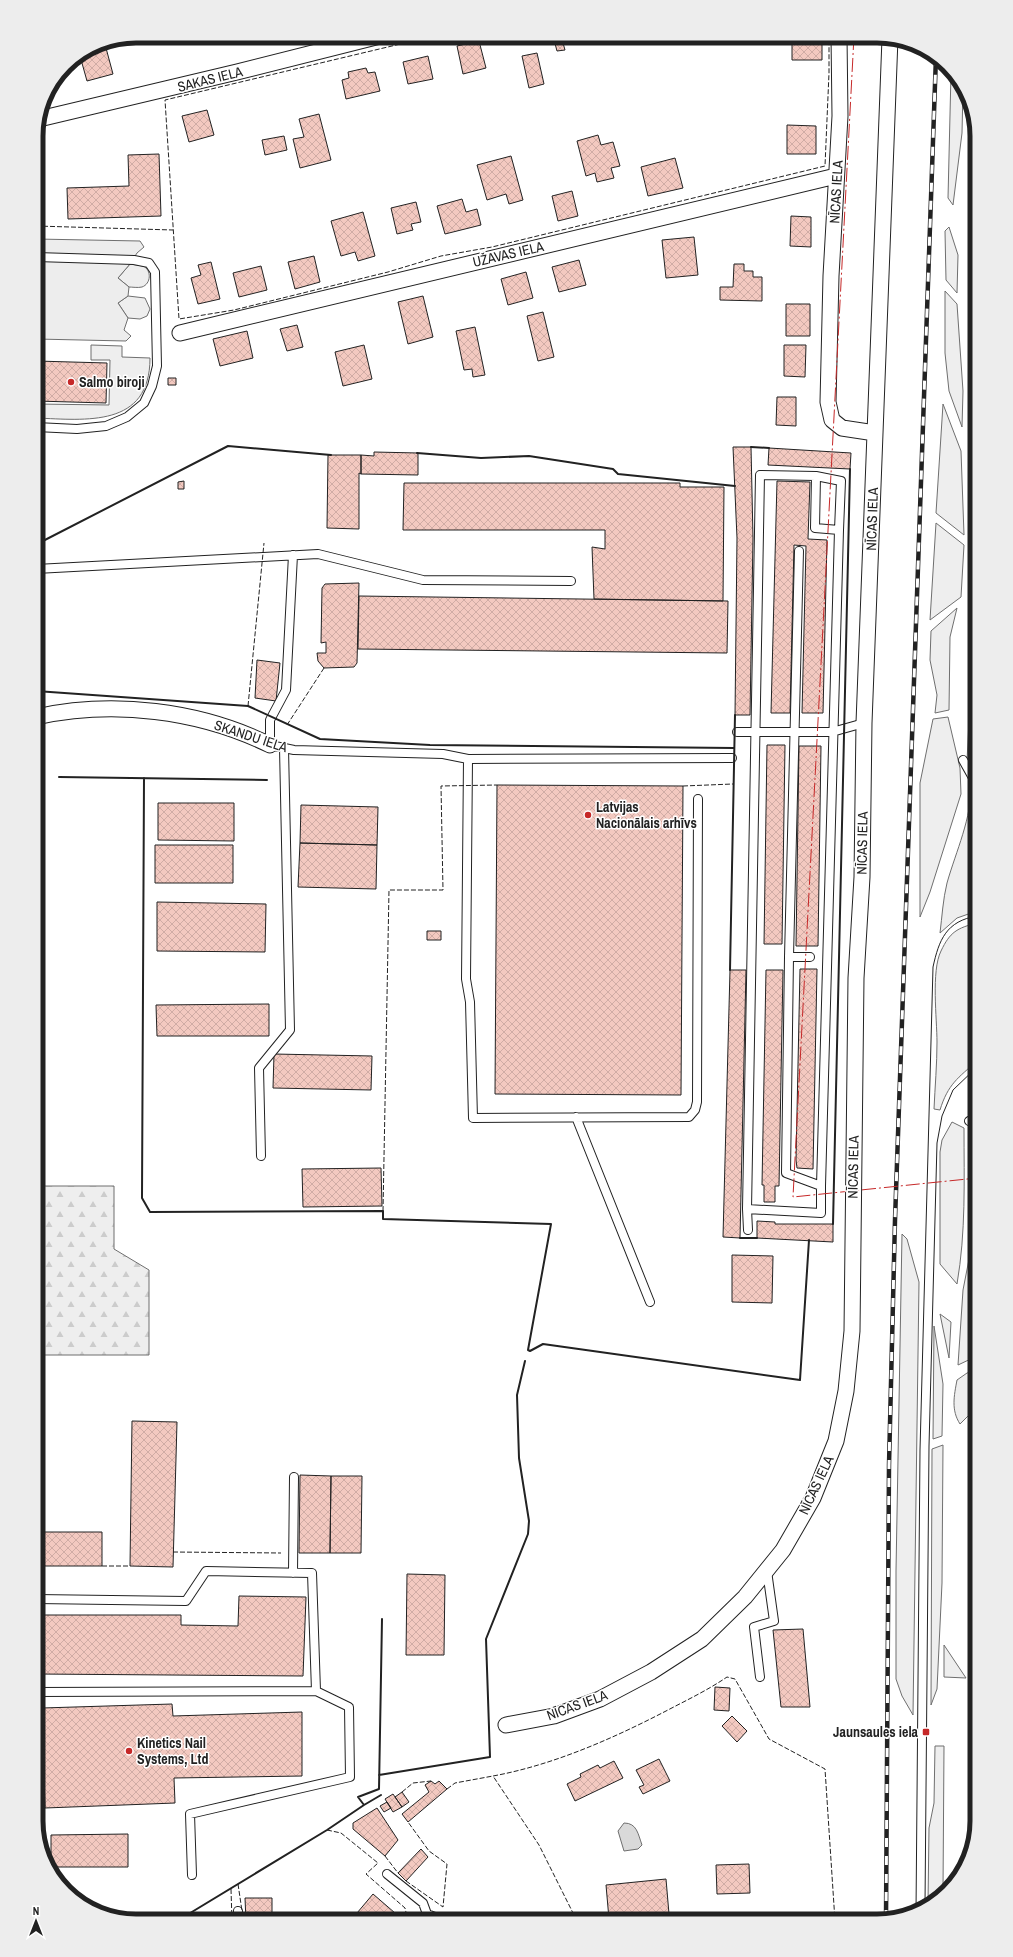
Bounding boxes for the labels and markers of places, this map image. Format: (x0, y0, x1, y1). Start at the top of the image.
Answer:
place label: Salmo biroji (79, 373, 145, 391)
marker: Salmo biroji (66, 377, 76, 387)
place label: Latvijas Nacionālais arhīvs (596, 798, 697, 832)
marker: Latvijas Nacionālais arhīvs (583, 810, 593, 820)
place label: Jaunsaules iela (833, 1723, 919, 1741)
marker: Jaunsaules iela (921, 1727, 931, 1737)
place label: Kinetics Nail Systems, Ltd (137, 1734, 208, 1768)
marker: Kinetics Nail Systems, Ltd (124, 1746, 134, 1756)

